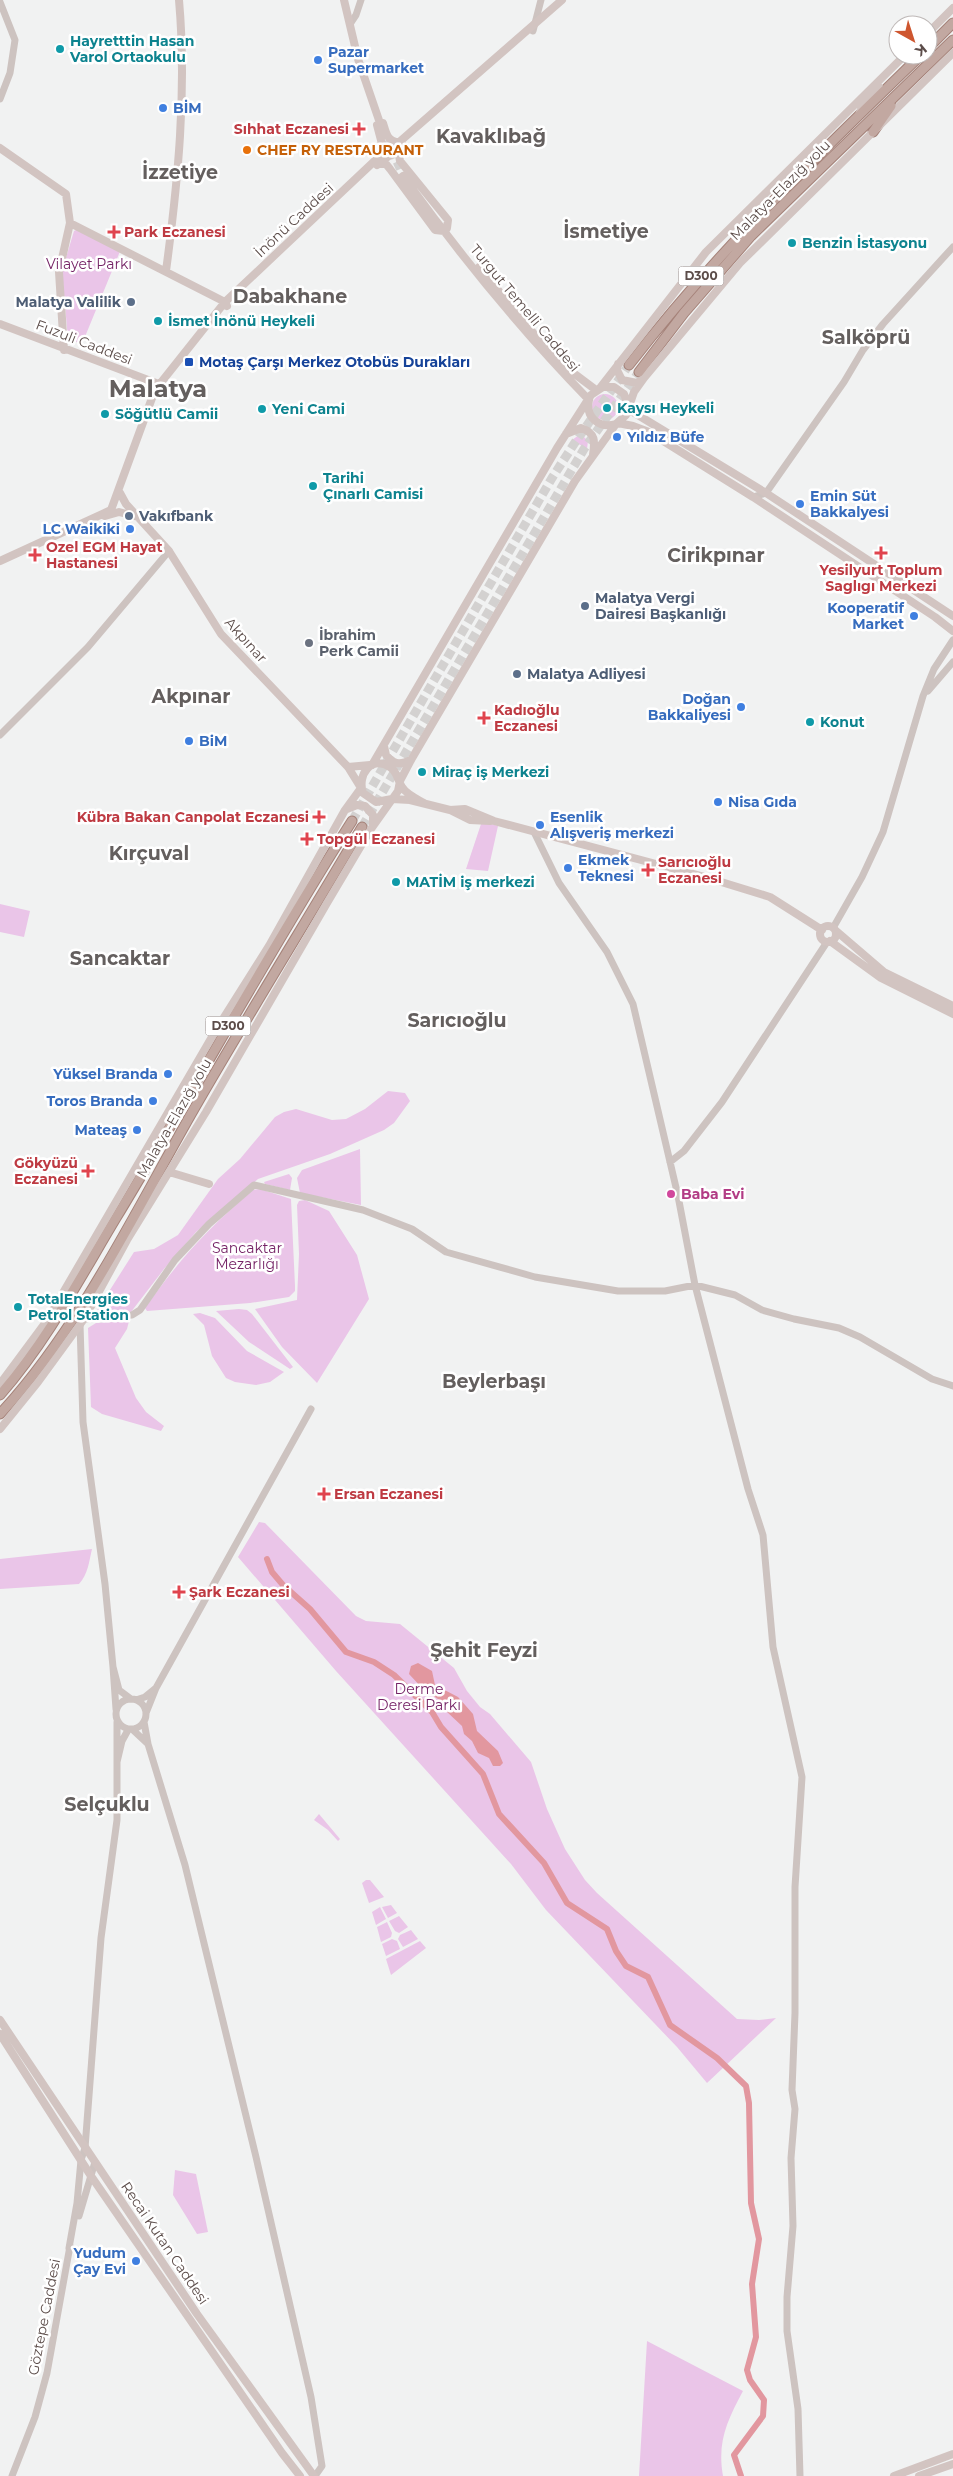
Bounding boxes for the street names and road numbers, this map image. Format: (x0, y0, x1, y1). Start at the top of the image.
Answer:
street label: Malatya-Elazığ yolu (726, 136, 834, 244)
street label: İnönü Caddesi (251, 179, 337, 261)
street label: Turgut Temelli Caddesi (466, 240, 584, 376)
road number: D300 (678, 266, 724, 286)
street label: Fuzuli Caddesi (33, 315, 135, 369)
street label: Akpınar (221, 614, 271, 667)
road number: D300 (206, 1016, 250, 1036)
street label: Malatya-Elazığ yolu (133, 1055, 215, 1181)
street label: Recai Kutan Caddesi (117, 2178, 213, 2308)
street label: Göztepe Caddesi (24, 2257, 64, 2377)

